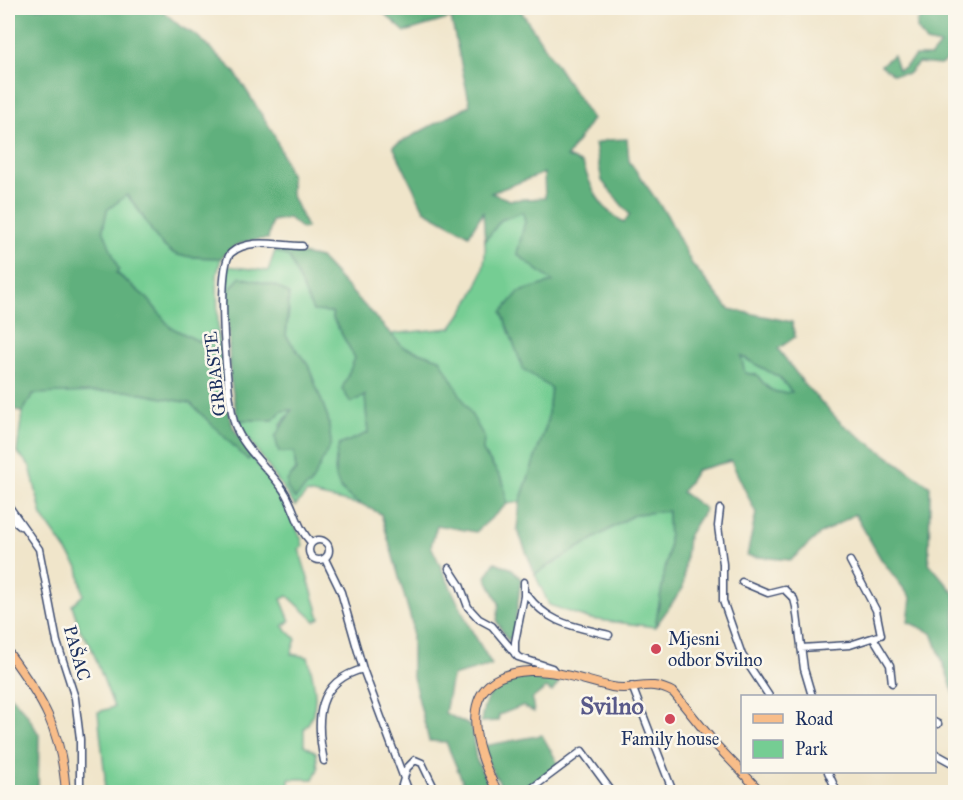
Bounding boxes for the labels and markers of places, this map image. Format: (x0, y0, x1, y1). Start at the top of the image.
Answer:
place label: Mjesni odbor Svilno (668, 628, 762, 671)
marker: Mjesni odbor Svilno (649, 642, 663, 656)
marker: Family house (663, 712, 677, 726)
place label: Family house (621, 728, 719, 750)

